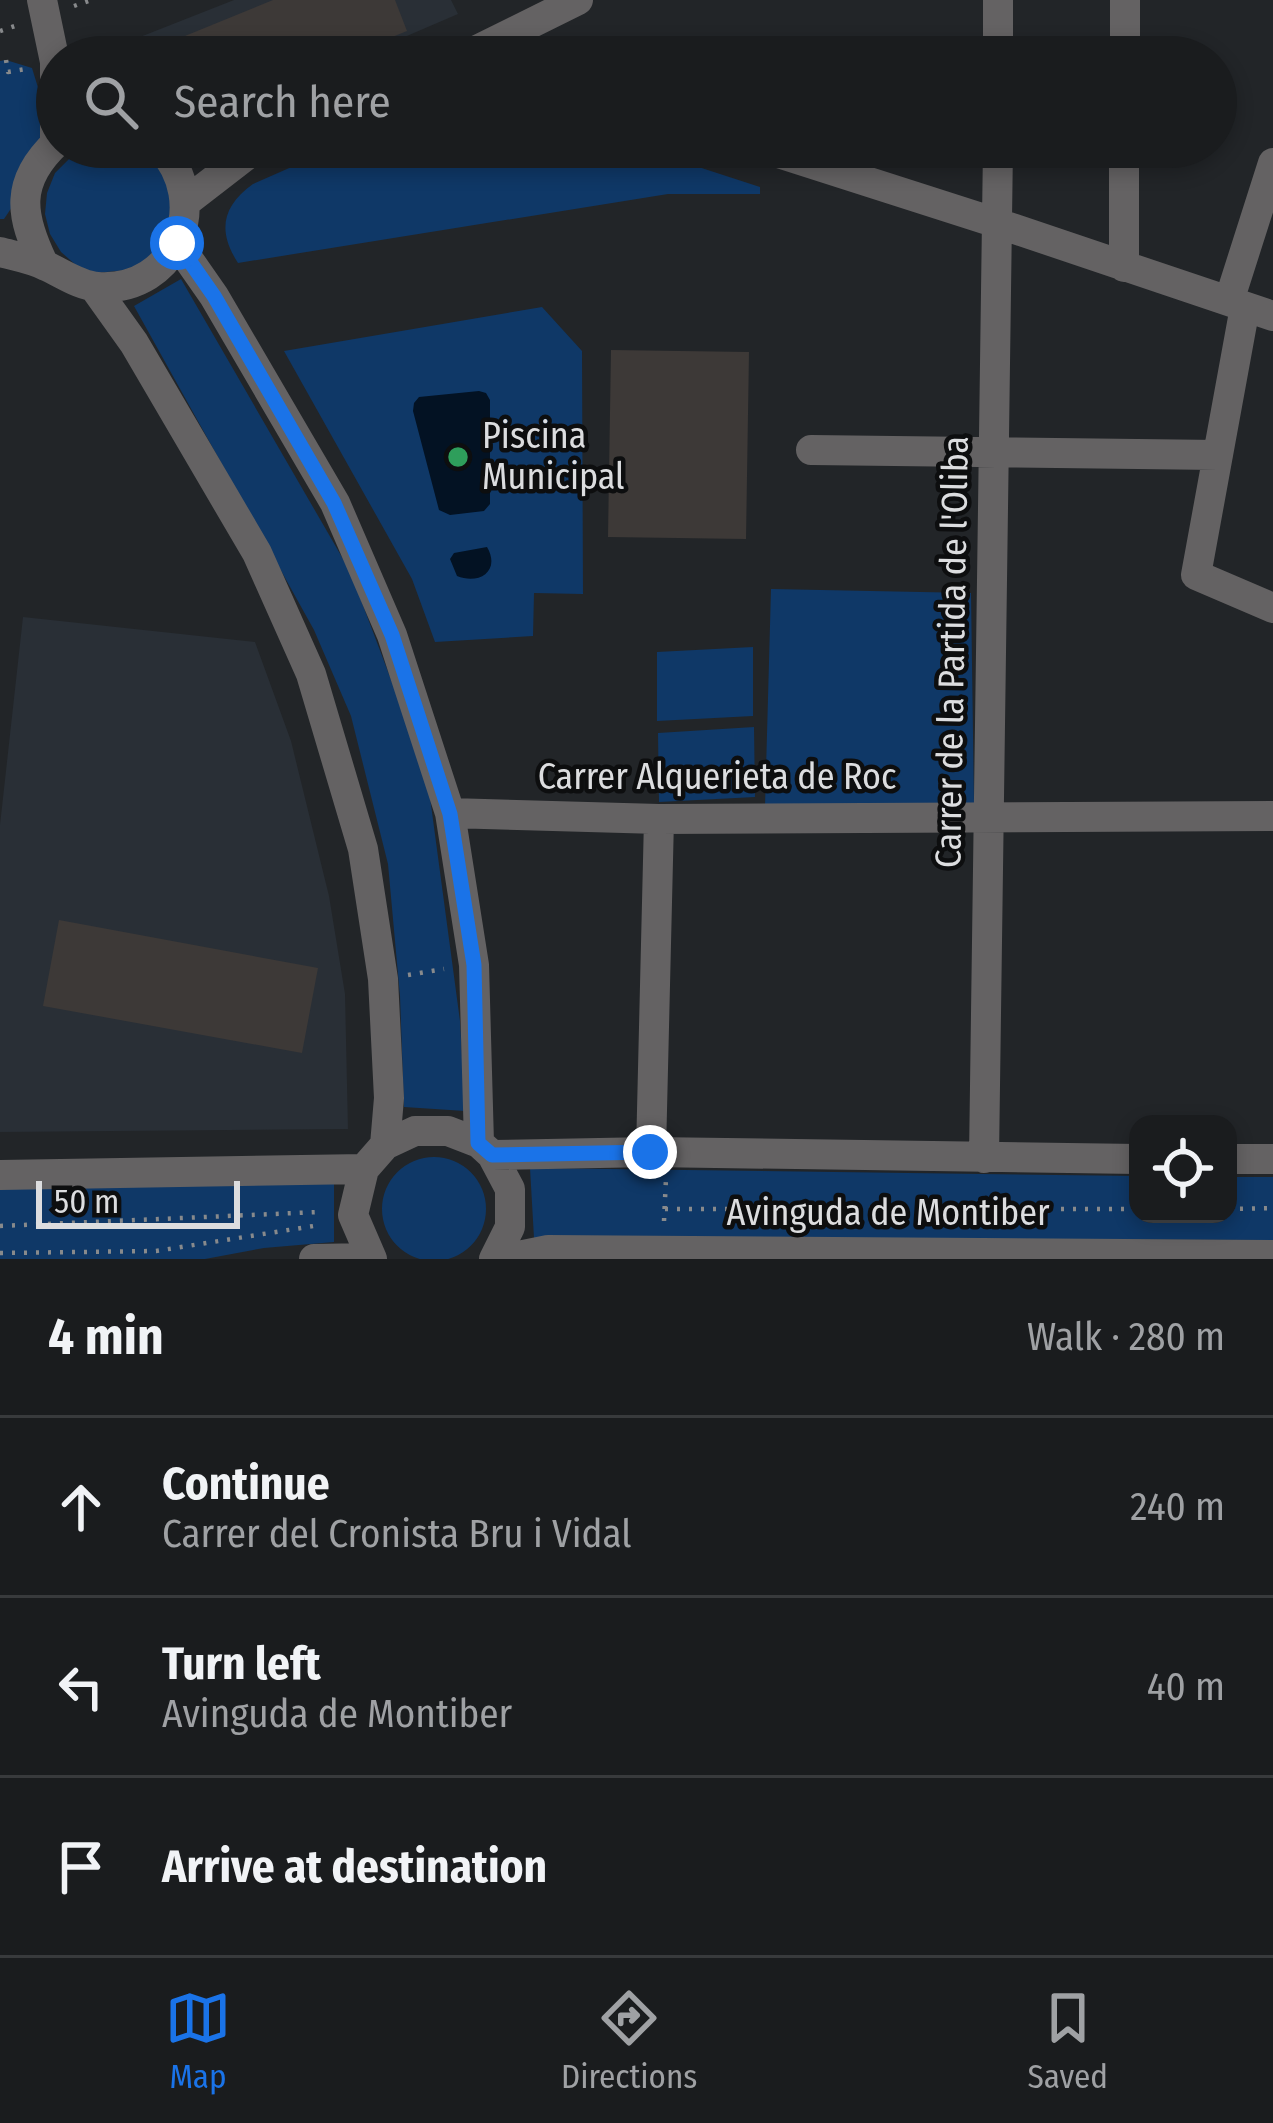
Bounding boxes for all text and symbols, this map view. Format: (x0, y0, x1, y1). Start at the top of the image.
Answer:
search box (36, 36, 1237, 168)
icon: search (78, 69, 144, 135)
text: Search here (174, 75, 391, 129)
route start (150, 216, 204, 270)
place label: Piscina Municipal (482, 414, 625, 499)
street label: Carrer de la Partida de l'Oliba (926, 436, 978, 868)
marker: Piscina Municipal (445, 444, 471, 470)
street label: Carrer Alquerieta de Roc (538, 755, 896, 799)
map controls (1129, 1115, 1237, 1223)
button: locate (1129, 1115, 1237, 1223)
route end (623, 1125, 677, 1179)
scale bar (36, 1175, 240, 1228)
text: 50 m (54, 1182, 119, 1222)
street label: Avinguda de Montiber (726, 1191, 1050, 1235)
text: 4 min (48, 1306, 164, 1368)
text: Walk · 280 m (1027, 1314, 1225, 1360)
text: Continue (162, 1457, 330, 1511)
icon: ahead (48, 1474, 114, 1540)
text: 240 m (1130, 1484, 1225, 1530)
text: Carrer del Cronista Bru i Vidal (162, 1511, 631, 1557)
text: Turn left (162, 1637, 321, 1691)
icon: left (48, 1654, 114, 1720)
text: 40 m (1147, 1664, 1225, 1710)
text: Avinguda de Montiber (162, 1691, 512, 1737)
icon: arrive (48, 1834, 114, 1900)
text: Arrive at destination (162, 1840, 547, 1894)
tab: Map (165, 1985, 231, 2097)
tab: Directions (561, 1985, 697, 2097)
tab: Saved (1027, 1985, 1108, 2097)

